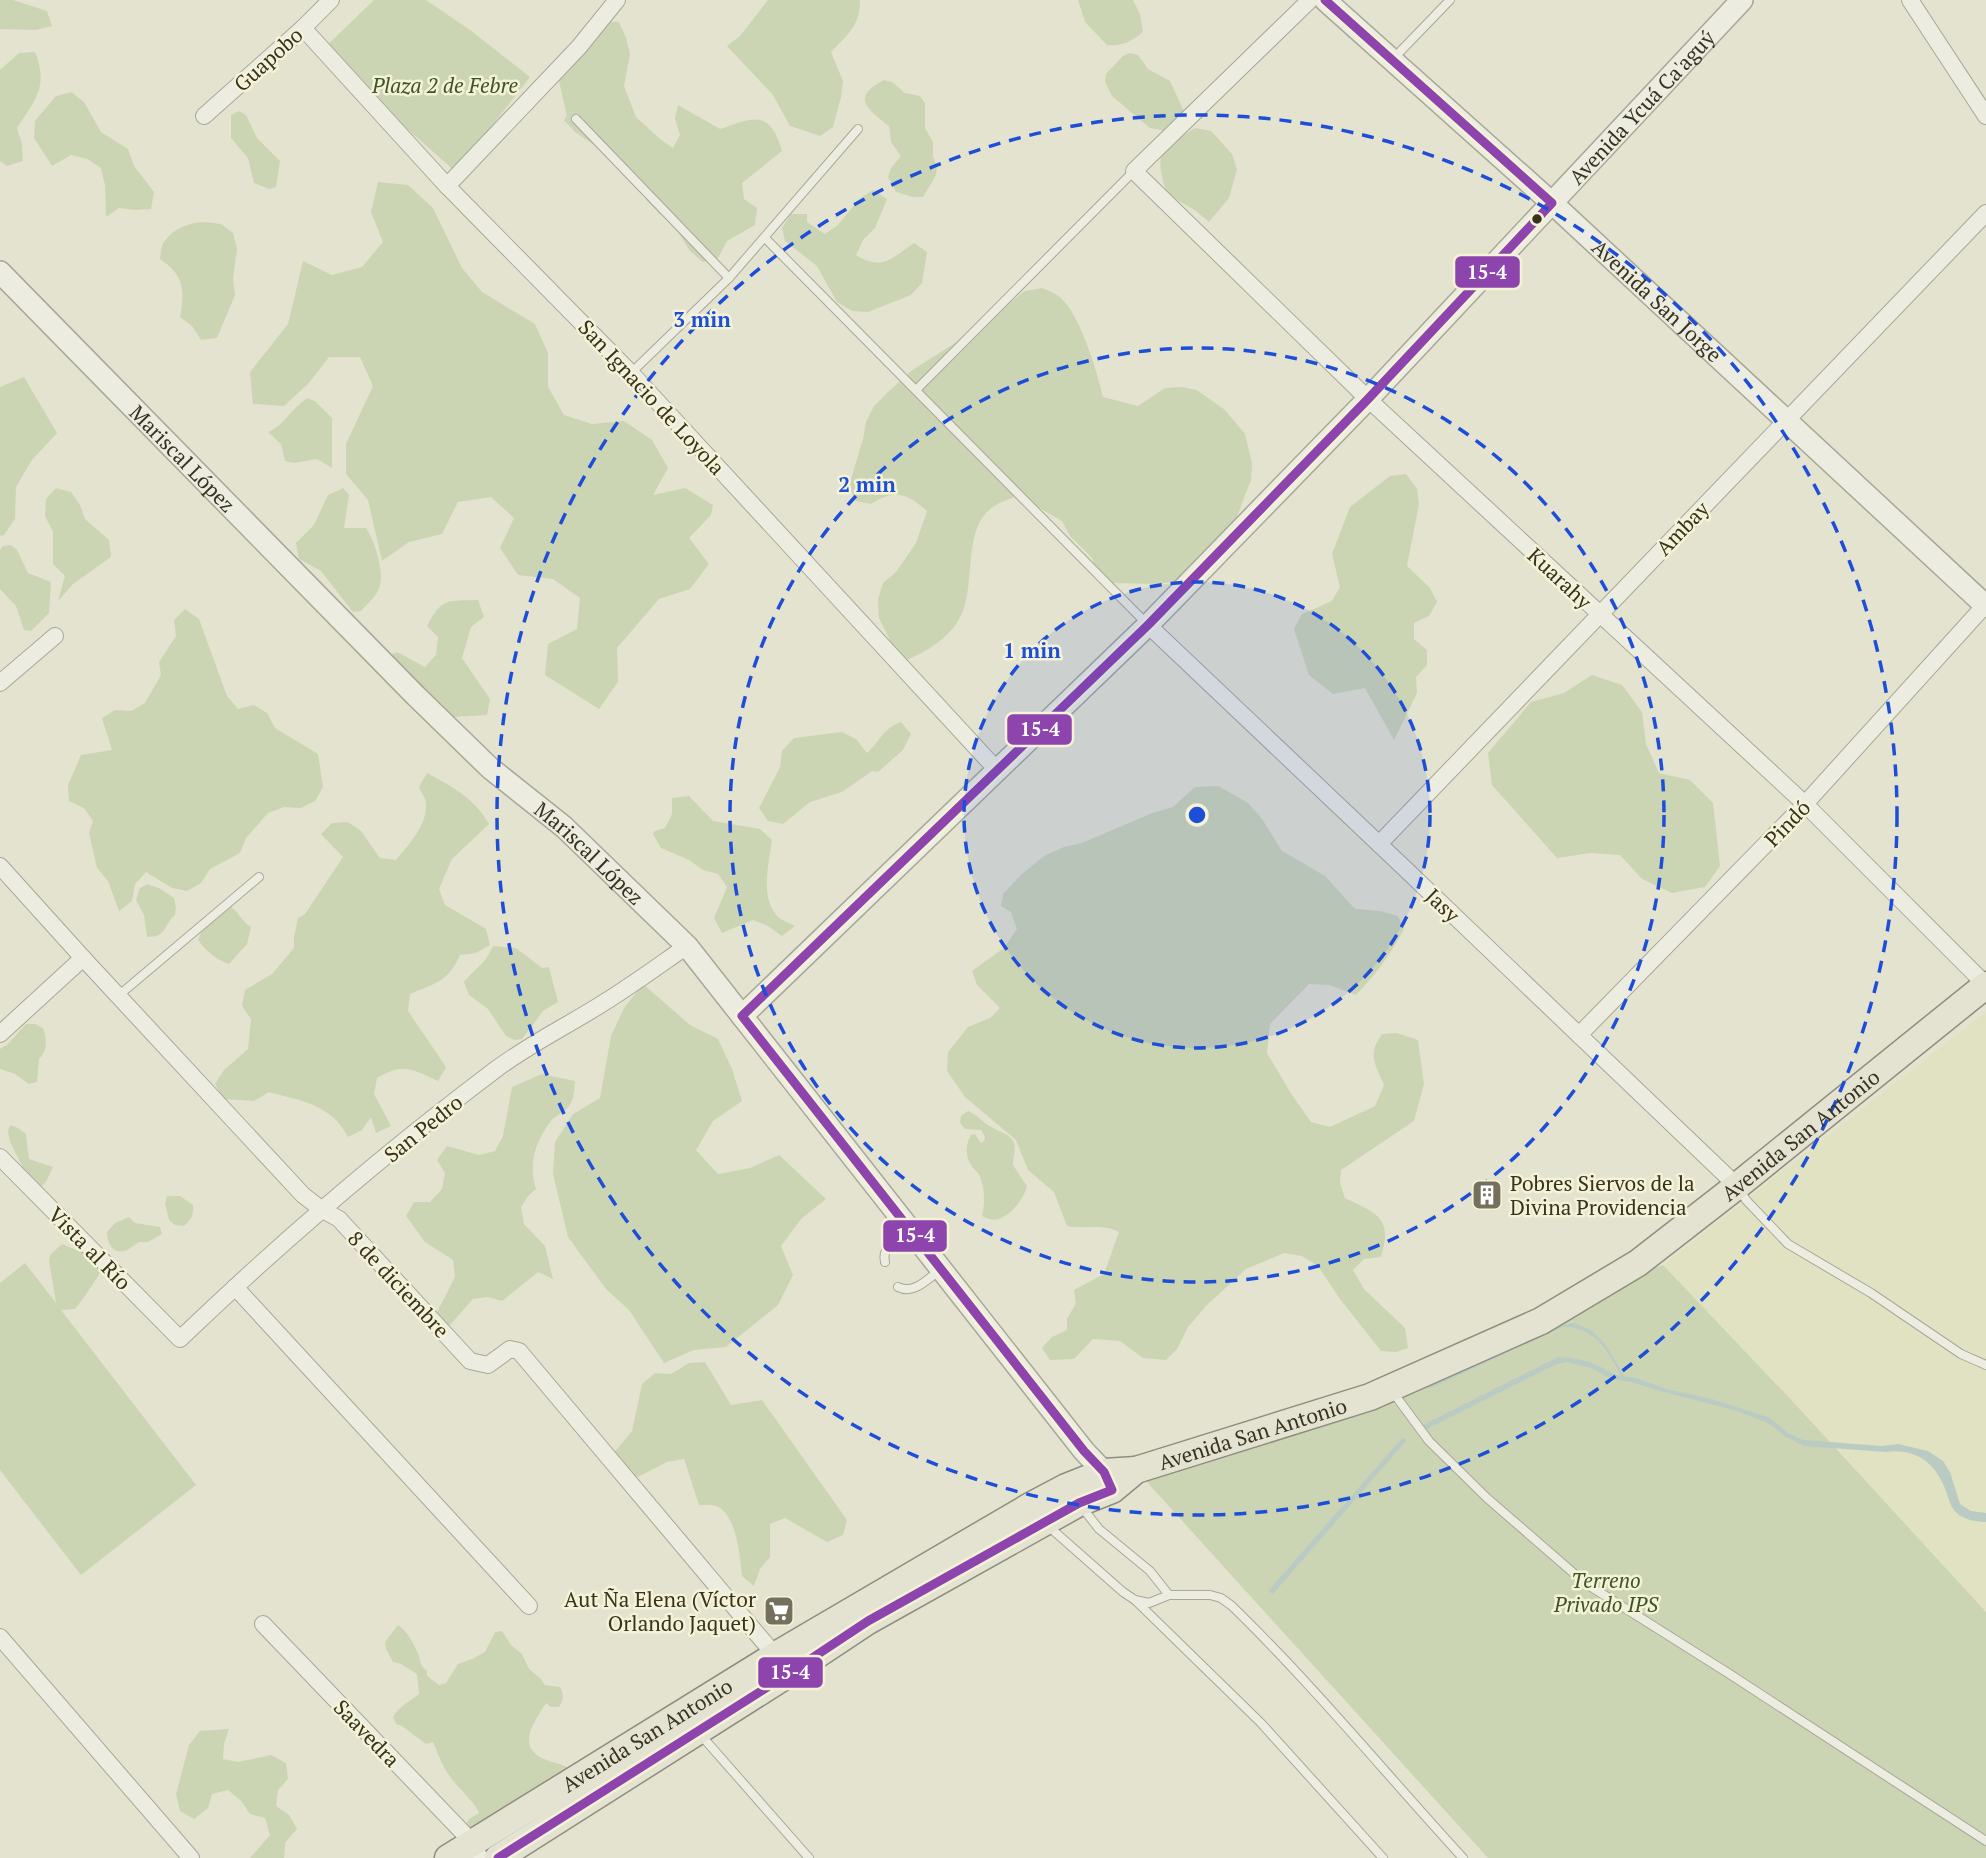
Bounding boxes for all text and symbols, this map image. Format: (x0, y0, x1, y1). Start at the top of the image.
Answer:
street label: Guapobo (228, 21, 308, 97)
street label: Avenida Ycuá Ca'aguý (1562, 24, 1721, 190)
park label: Plaza 2 de Febre (371, 71, 519, 99)
unlabelled marker (1530, 212, 1544, 226)
street label: Avenida San Jorge (1586, 233, 1728, 368)
line badge: 15-4 (1454, 255, 1521, 289)
text: 15-4 (1467, 259, 1507, 284)
text: 3 min (673, 305, 731, 333)
street label: San Ignacio de Loyola (573, 313, 732, 481)
street label: Mariscal López (124, 399, 242, 518)
text: 2 min (838, 470, 896, 498)
street label: Ambay (1649, 495, 1715, 561)
street label: Kuarahy (1522, 541, 1598, 615)
text: 1 min (1003, 636, 1061, 664)
line badge: 15-4 (1006, 713, 1073, 746)
text: 15-4 (1020, 716, 1060, 741)
street label: Pindó (1758, 794, 1816, 852)
street label: Mariscal López (529, 795, 650, 911)
centre of rings (1185, 803, 1209, 827)
street label: Jasy (1420, 882, 1466, 928)
street label: Avenida San Antonio (1715, 1063, 1885, 1207)
street label: San Pedro (378, 1088, 468, 1168)
place label: Pobres Siervos de la Divina Providencia (1510, 1169, 1695, 1221)
building icon: Pobres Siervos de la Divina Providencia (1470, 1178, 1504, 1212)
street label: Vista al Río (42, 1200, 138, 1296)
line badge: 15-4 (882, 1219, 948, 1253)
text: 15-4 (895, 1222, 935, 1247)
street label: 8 de diciembre (342, 1225, 456, 1343)
street label: Avenida San Antonio (1155, 1391, 1350, 1476)
park label: Terreno Privado IPS (1553, 1566, 1659, 1618)
place label: Aut Ña Elena (Víctor Orlando Jaquet) (564, 1585, 756, 1637)
supermarket icon: Aut Ña Elena (Víctor Orlando Jaquet) (762, 1594, 796, 1628)
line badge: 15-4 (757, 1656, 824, 1689)
text: 15-4 (770, 1659, 810, 1684)
street label: Avenida San Antonio (556, 1671, 738, 1798)
street label: Saavedra (328, 1693, 406, 1773)

